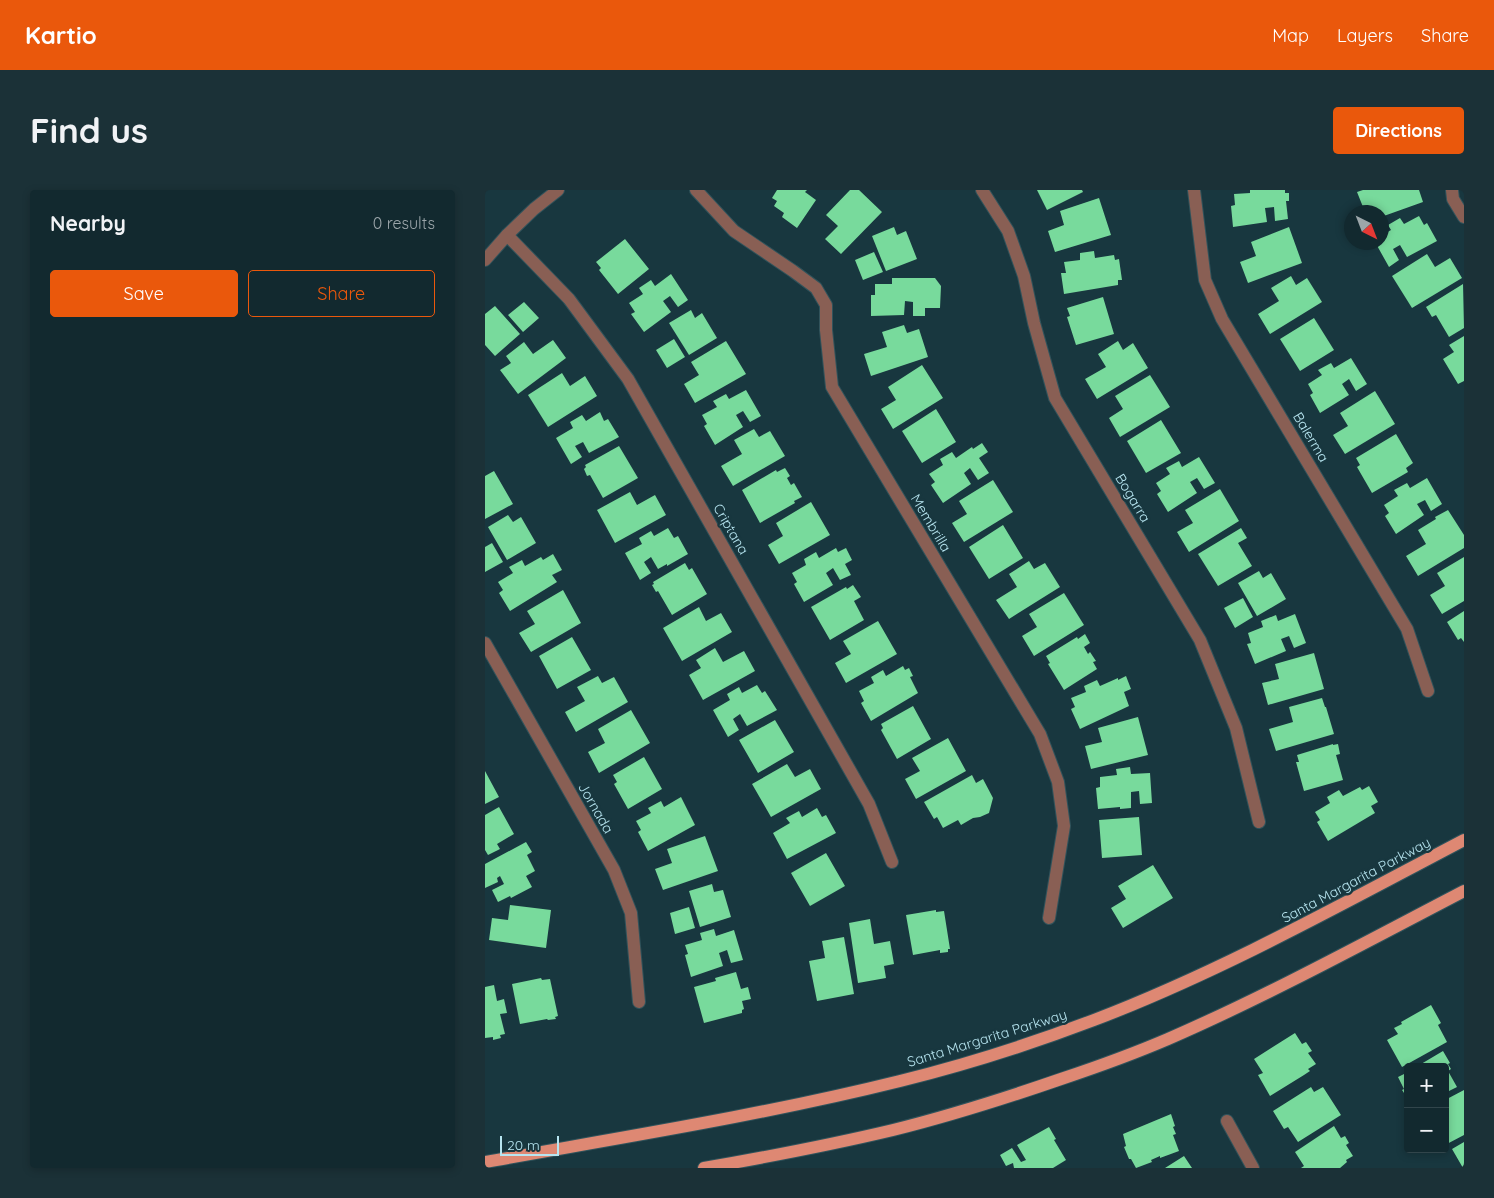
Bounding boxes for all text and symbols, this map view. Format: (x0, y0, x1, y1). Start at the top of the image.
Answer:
text: Kartio (25, 20, 97, 50)
text: Map (1272, 24, 1309, 47)
text: Layers (1337, 24, 1393, 47)
text: Share (1421, 24, 1469, 47)
button: Directions (1333, 107, 1464, 154)
text: Find us (30, 108, 148, 152)
north arrow (1344, 205, 1389, 250)
text: Nearby (50, 210, 126, 236)
text: 0 results (373, 213, 435, 233)
button: Save (50, 270, 238, 317)
button: Share (248, 270, 435, 317)
street label: Balerma (1289, 409, 1333, 465)
street label: Bogarra (1111, 470, 1155, 526)
street label: Membrilla (907, 491, 955, 555)
street label: Criptana (709, 500, 753, 558)
street label: Jornada (574, 780, 618, 836)
street label: Santa Margarita Parkway (1278, 833, 1434, 927)
street label: Santa Margarita Parkway (905, 1005, 1069, 1071)
map controls (1404, 1063, 1449, 1153)
button: + (1404, 1063, 1449, 1108)
button: − (1404, 1108, 1449, 1153)
scale bar (500, 1133, 559, 1156)
text: 20 m (507, 1136, 540, 1154)

